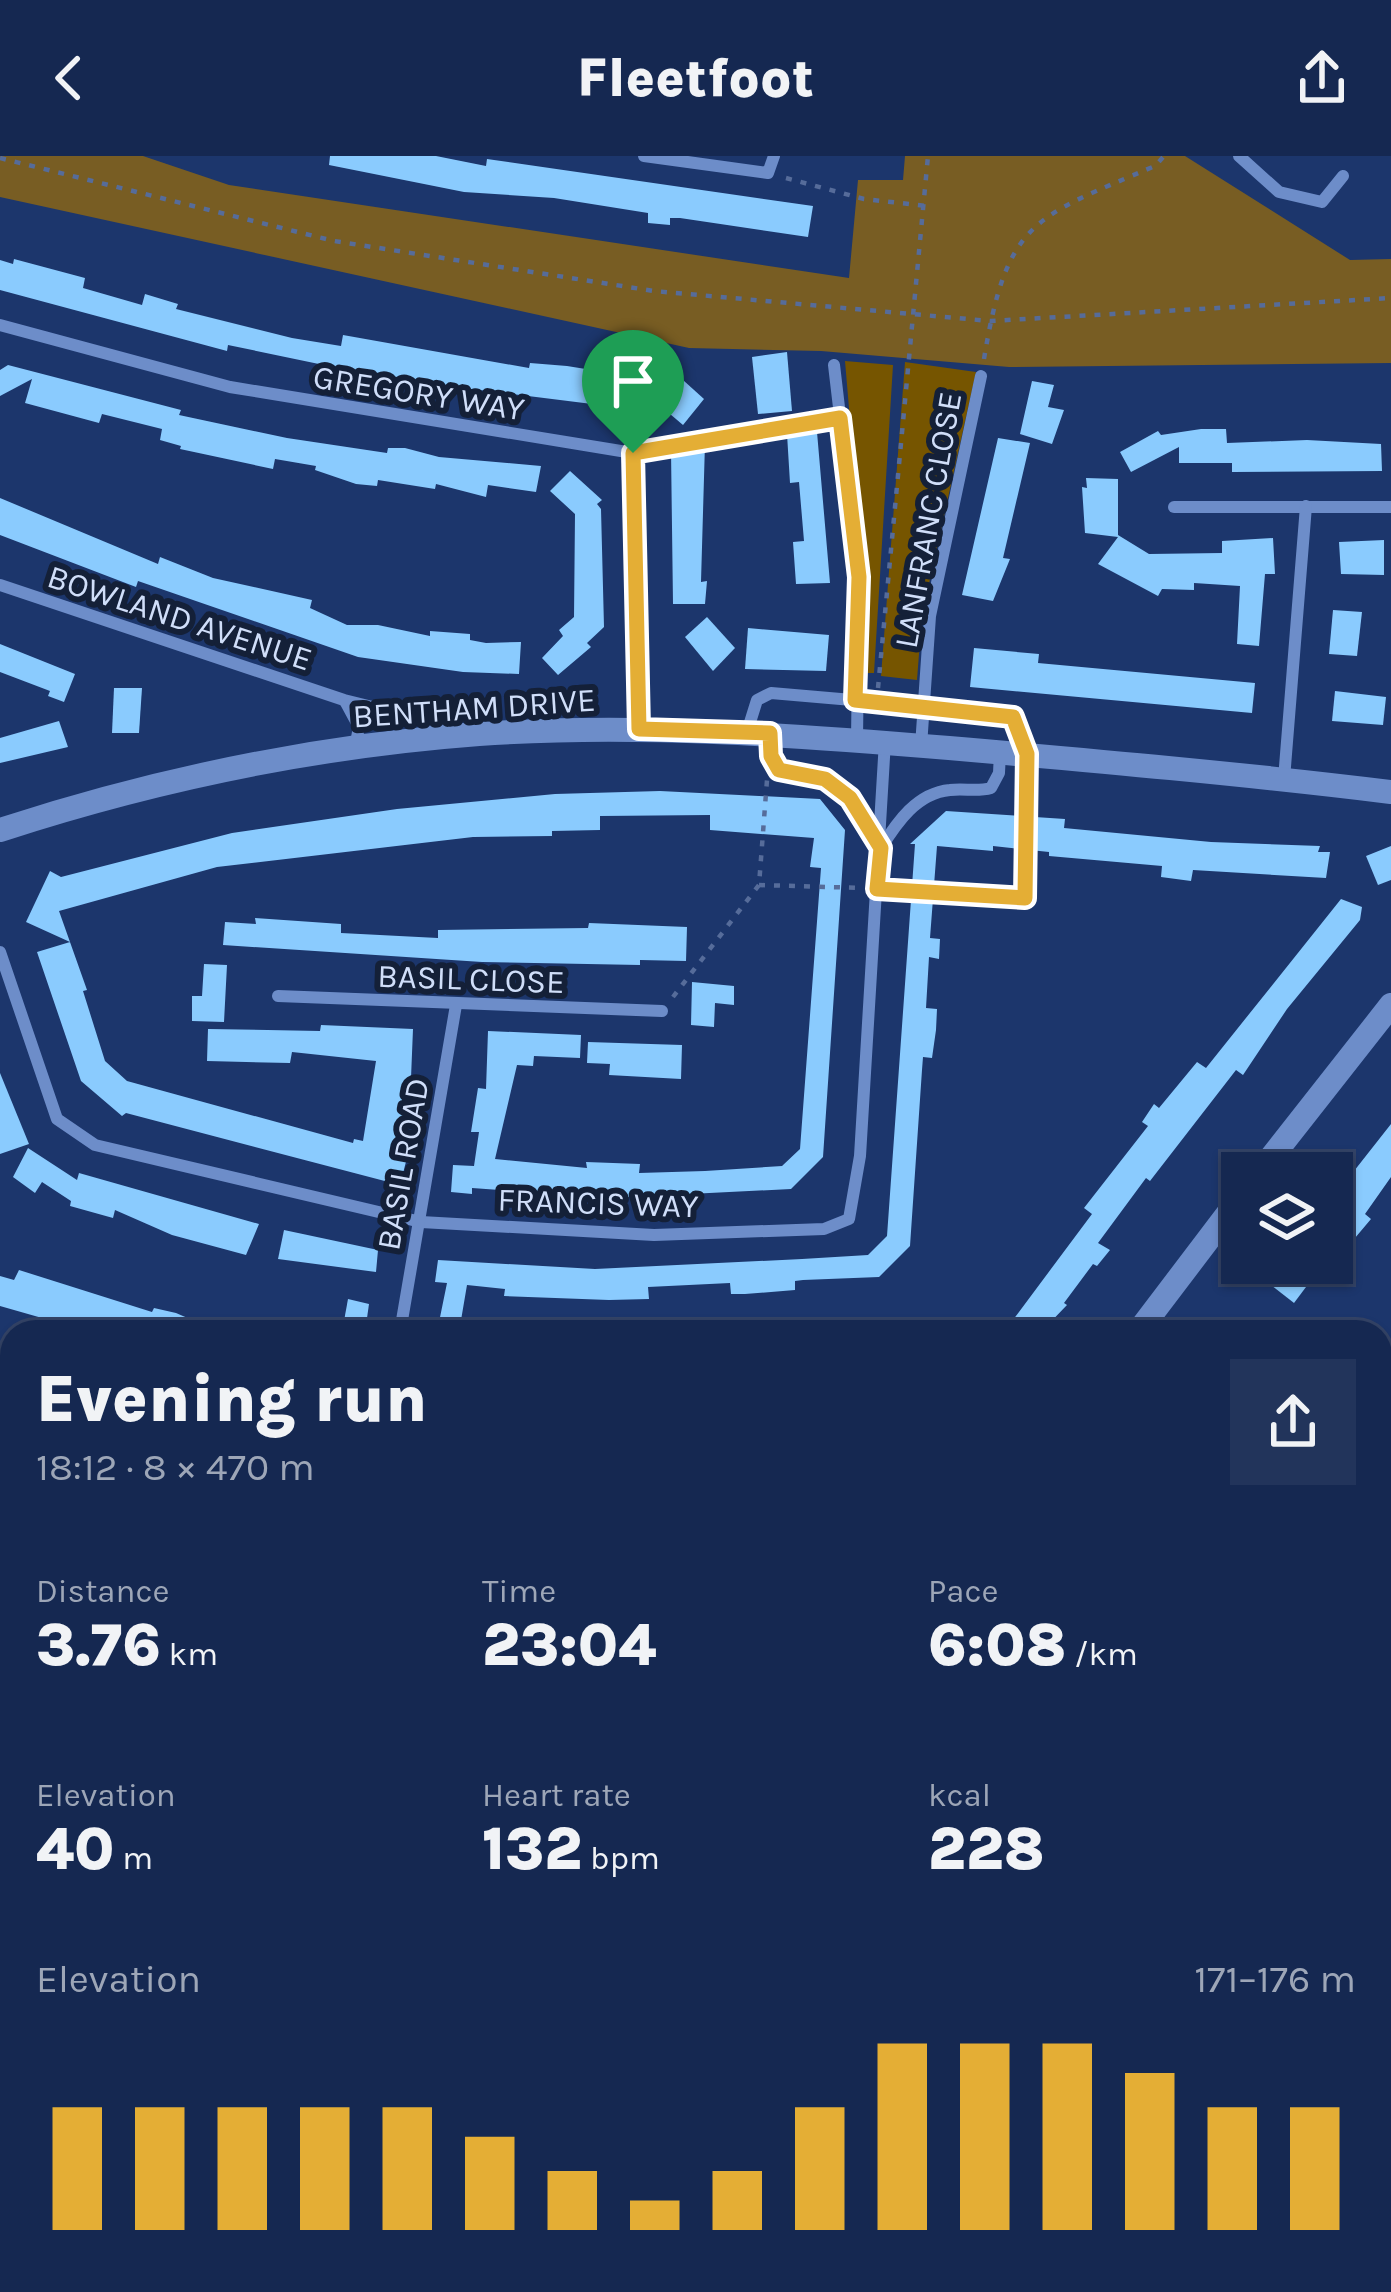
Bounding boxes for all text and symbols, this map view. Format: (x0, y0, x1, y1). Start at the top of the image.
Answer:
icon: back (36, 45, 102, 111)
icon: share (1289, 45, 1355, 111)
text: Fleetfoot (577, 46, 814, 110)
pin (582, 330, 684, 453)
icon: arrive (600, 348, 666, 414)
street label: GREGORY WAY (310, 358, 527, 428)
street label: LANFRANC CLOSE (887, 389, 969, 651)
street label: BOWLAND AVENUE (43, 557, 317, 679)
street label: BENTHAM DRIVE (351, 681, 597, 735)
street label: BASIL CLOSE (377, 957, 565, 1001)
street label: BASIL ROAD (369, 1075, 437, 1253)
map controls (1221, 1152, 1353, 1284)
button: layers (1221, 1152, 1353, 1284)
street label: FRANCIS WAY (497, 1181, 699, 1225)
button: share (1230, 1359, 1356, 1485)
text: Evening run (36, 1360, 427, 1438)
text: 18:12 · 8 × 470 m (36, 1444, 315, 1490)
text: Distance (36, 1572, 169, 1610)
text: Time (482, 1572, 556, 1610)
text: Pace (928, 1572, 998, 1610)
text: 3.76 (36, 1610, 161, 1680)
text: 23:04 (482, 1610, 656, 1680)
text: 6:08 (928, 1610, 1066, 1680)
text: km (161, 1635, 218, 1673)
text: /km (1066, 1635, 1138, 1673)
text: Elevation (36, 1776, 176, 1814)
text: Heart rate (482, 1776, 631, 1814)
text: kcal (928, 1776, 991, 1814)
text: 40 (36, 1814, 114, 1884)
text: 132 (482, 1814, 582, 1884)
text: 228 (928, 1814, 1045, 1884)
text: m (114, 1839, 153, 1877)
text: bpm (582, 1839, 660, 1877)
text: Elevation (36, 1956, 201, 2002)
text: 171–176 m (1194, 1956, 1356, 2002)

